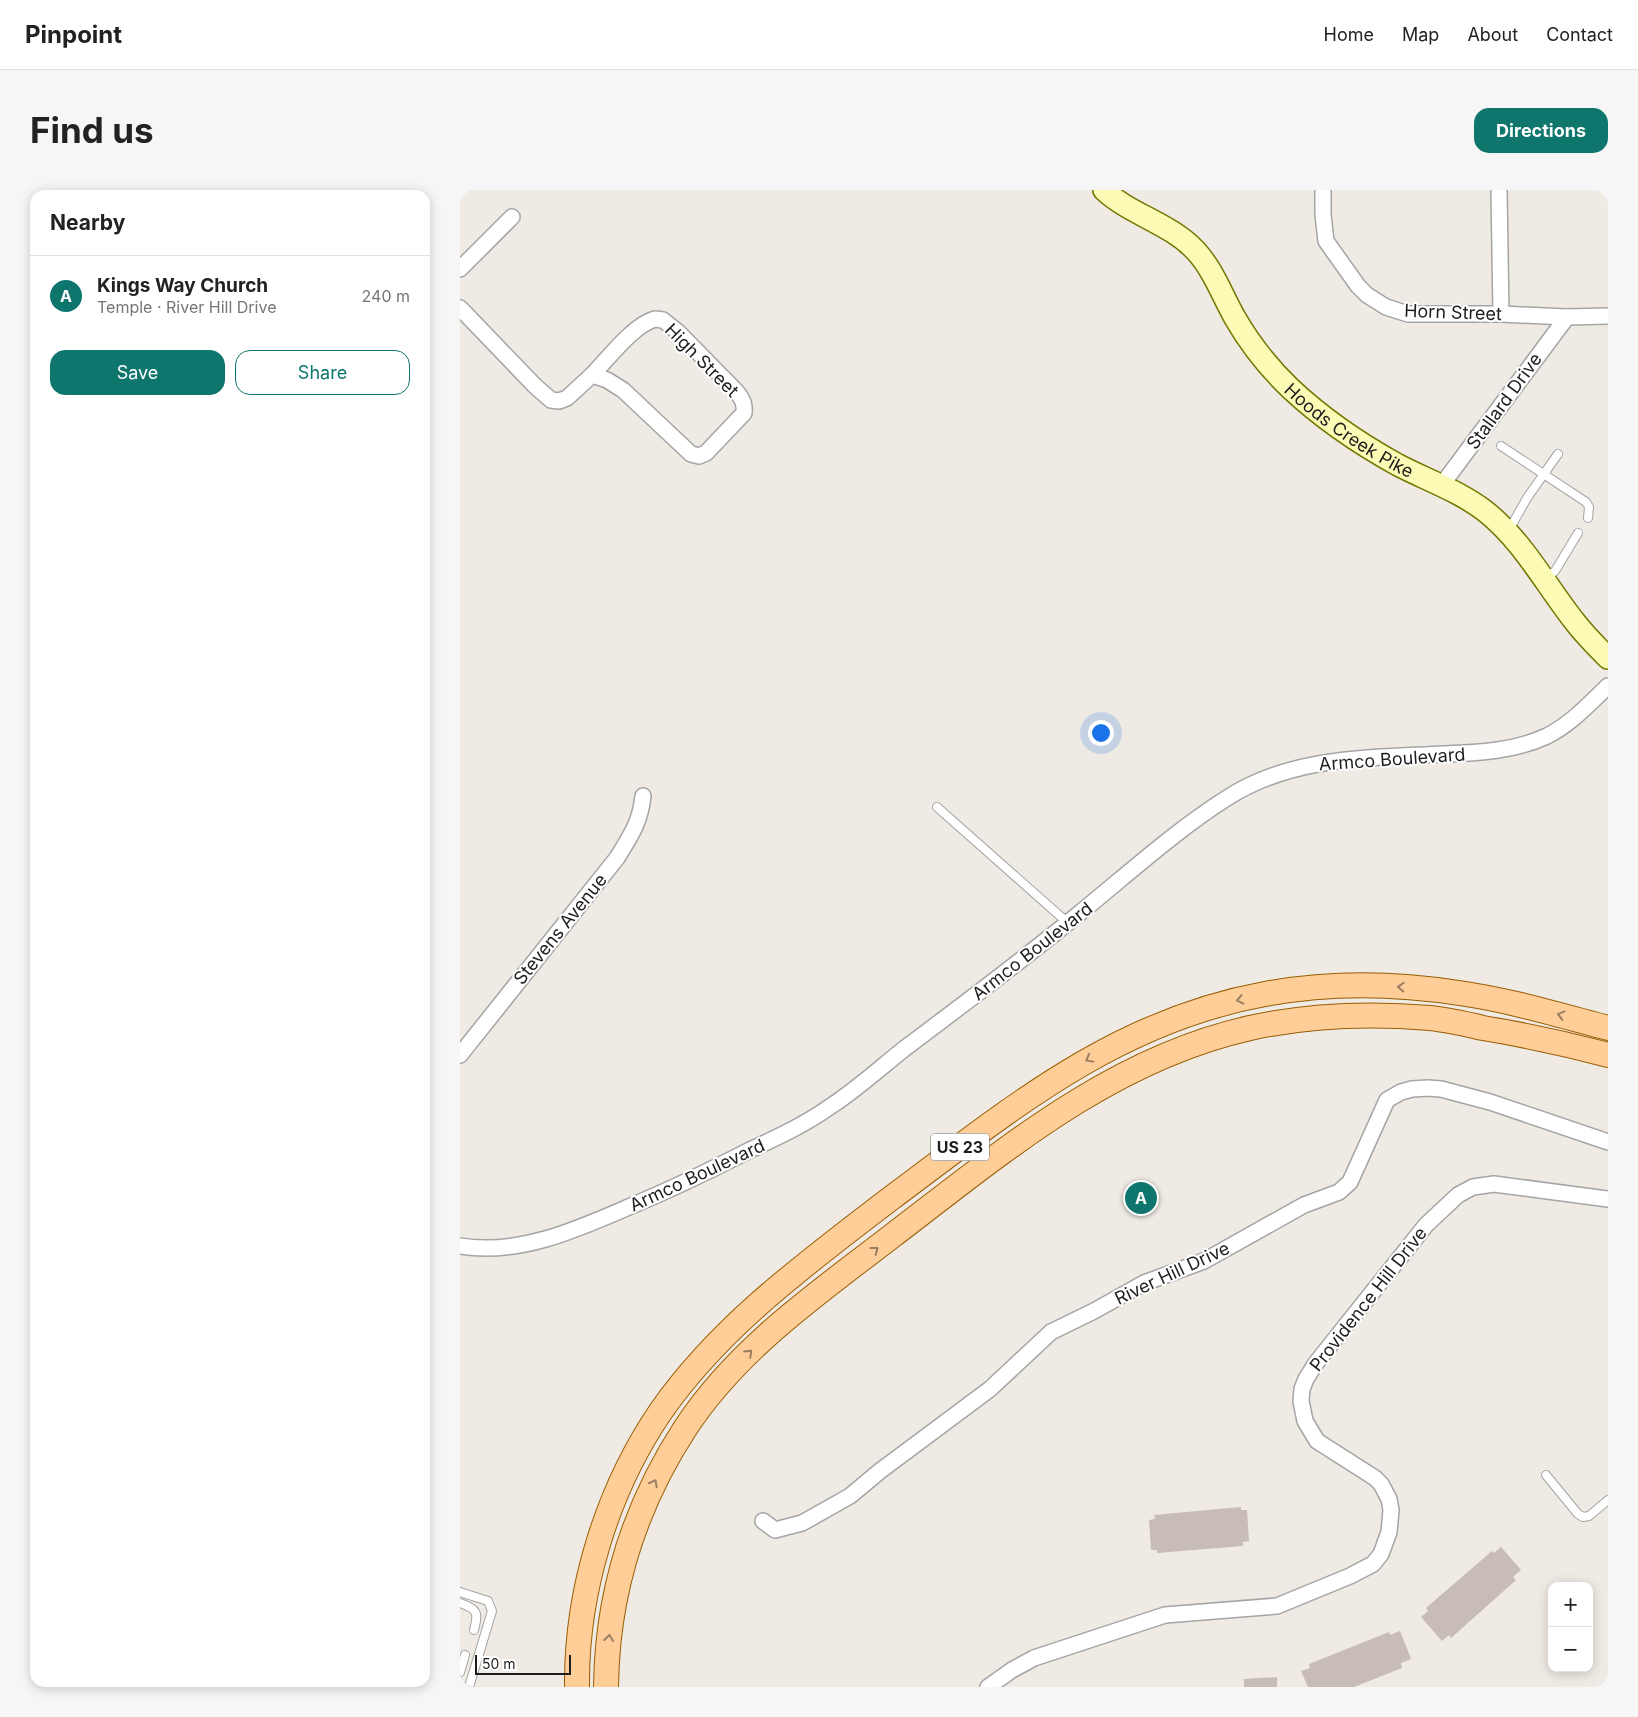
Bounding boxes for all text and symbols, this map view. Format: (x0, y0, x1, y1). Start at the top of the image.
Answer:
text: Pinpoint (25, 20, 122, 49)
text: Home (1324, 24, 1374, 45)
text: Map (1402, 24, 1439, 45)
text: About (1467, 24, 1518, 45)
text: Contact (1546, 24, 1613, 45)
button: Directions (1474, 108, 1608, 153)
text: Find us (30, 109, 154, 151)
text: Nearby (50, 210, 125, 235)
text: Kings Way Church (97, 274, 268, 297)
text: A (60, 286, 72, 306)
text: 240 m (362, 286, 410, 306)
text: Temple · River Hill Drive (97, 297, 276, 317)
street label: Horn Street (1404, 300, 1502, 324)
street label: High Street (661, 319, 743, 401)
street label: Stallard Drive (1462, 349, 1546, 453)
button: Save (50, 350, 225, 395)
button: Share (235, 350, 410, 395)
street label: Hoods Creek Pike (1281, 378, 1417, 482)
your location (1088, 720, 1114, 746)
street label: Armco Boulevard (1318, 743, 1466, 775)
street label: Stevens Avenue (509, 870, 611, 988)
street label: Armco Boulevard (968, 898, 1096, 1004)
one-way arrow (1397, 981, 1405, 992)
one-way arrow (1236, 994, 1244, 1005)
one-way arrow (1557, 1011, 1565, 1021)
one-way arrow (1086, 1053, 1095, 1063)
street label: Armco Boulevard (626, 1134, 768, 1216)
road number: US 23 (931, 1134, 989, 1160)
pin: A (1125, 1179, 1157, 1217)
street label: Providence Hill Drive (1305, 1223, 1431, 1375)
street label: River Hill Drive (1111, 1237, 1233, 1309)
one-way arrow (869, 1247, 878, 1255)
one-way arrow (744, 1350, 753, 1359)
one-way arrow (648, 1479, 658, 1488)
map controls (1548, 1582, 1593, 1672)
button: + (1548, 1582, 1593, 1627)
button: − (1548, 1627, 1593, 1672)
one-way arrow (603, 1634, 614, 1642)
scale bar (475, 1652, 571, 1675)
text: 50 m (482, 1655, 516, 1672)

